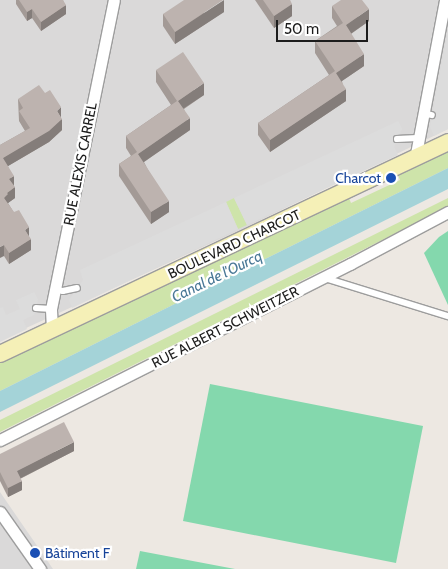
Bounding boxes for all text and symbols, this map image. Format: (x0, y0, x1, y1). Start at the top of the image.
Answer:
scale bar (278, 10, 370, 42)
text: 50 m (284, 20, 319, 38)
street label: RUE ALEXIS CARREL (60, 101, 100, 227)
place label: Charcot (335, 170, 381, 186)
marker: Charcot (385, 172, 397, 184)
street label: BOULEVARD CHARCOT (165, 206, 303, 282)
water label: Canal de l'Ourcq (169, 247, 265, 307)
street label: RUE ALBERT SCHWEITZER (149, 283, 301, 371)
place label: Bâtiment F (45, 545, 110, 561)
marker: Bâtiment F (29, 547, 41, 559)

